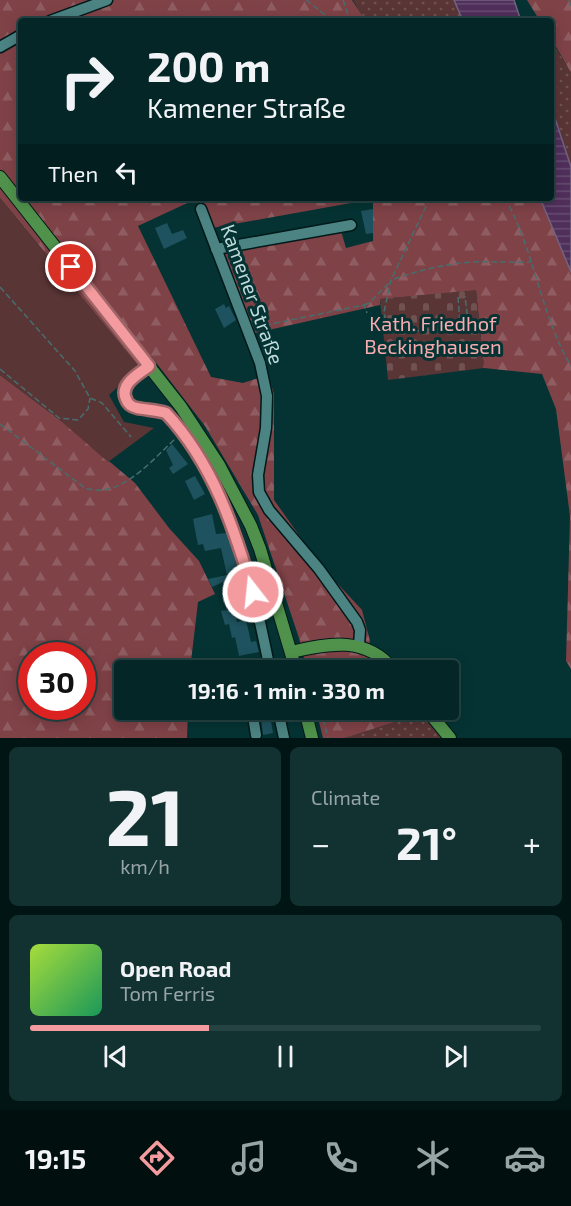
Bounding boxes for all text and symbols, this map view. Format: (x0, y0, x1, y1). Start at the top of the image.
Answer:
text: 200 m (147, 40, 270, 90)
icon: right (48, 42, 126, 120)
text: Kamener Straße (147, 91, 346, 123)
icon: left (110, 156, 143, 189)
text: Then (48, 160, 98, 186)
street label: Kamener Straße (217, 221, 289, 367)
pin (45, 241, 96, 292)
icon: arrive (54, 250, 87, 283)
park label: Kath. Friedhof Beckinghausen (364, 311, 502, 358)
position arrow (221, 560, 285, 624)
speed limit sign: 30 (18, 642, 96, 720)
text: 19:16 · 1 min · 330 m (188, 677, 385, 703)
text: 21 (105, 768, 185, 862)
text: Climate (311, 785, 380, 809)
text: 21° (396, 815, 457, 869)
text: − (311, 823, 330, 863)
text: + (523, 823, 541, 863)
text: km/h (120, 854, 170, 878)
text: Open Road (120, 955, 232, 981)
text: Tom Ferris (120, 981, 215, 1005)
icon: previous (99, 1040, 132, 1073)
icon: pause (269, 1040, 302, 1073)
icon: next (439, 1040, 472, 1073)
icon: directions (136, 1137, 178, 1179)
icon: music (228, 1137, 270, 1179)
icon: phone (320, 1137, 362, 1179)
icon: climate (412, 1137, 454, 1179)
icon: car (504, 1137, 546, 1179)
text: 19:15 (25, 1142, 86, 1174)

